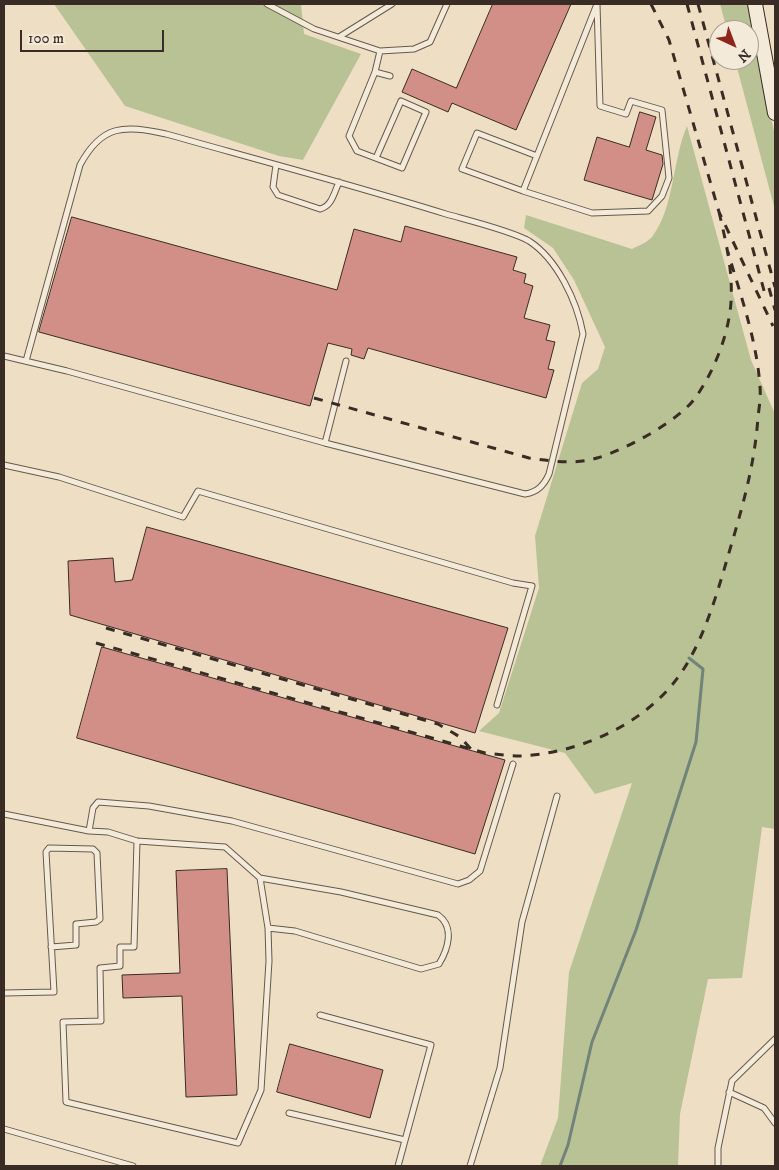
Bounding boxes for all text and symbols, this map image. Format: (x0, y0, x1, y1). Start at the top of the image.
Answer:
scale bar (22, 20, 166, 52)
north arrow (709, 20, 759, 70)
text: 100 m (28, 29, 64, 48)
text: N (733, 45, 754, 66)

